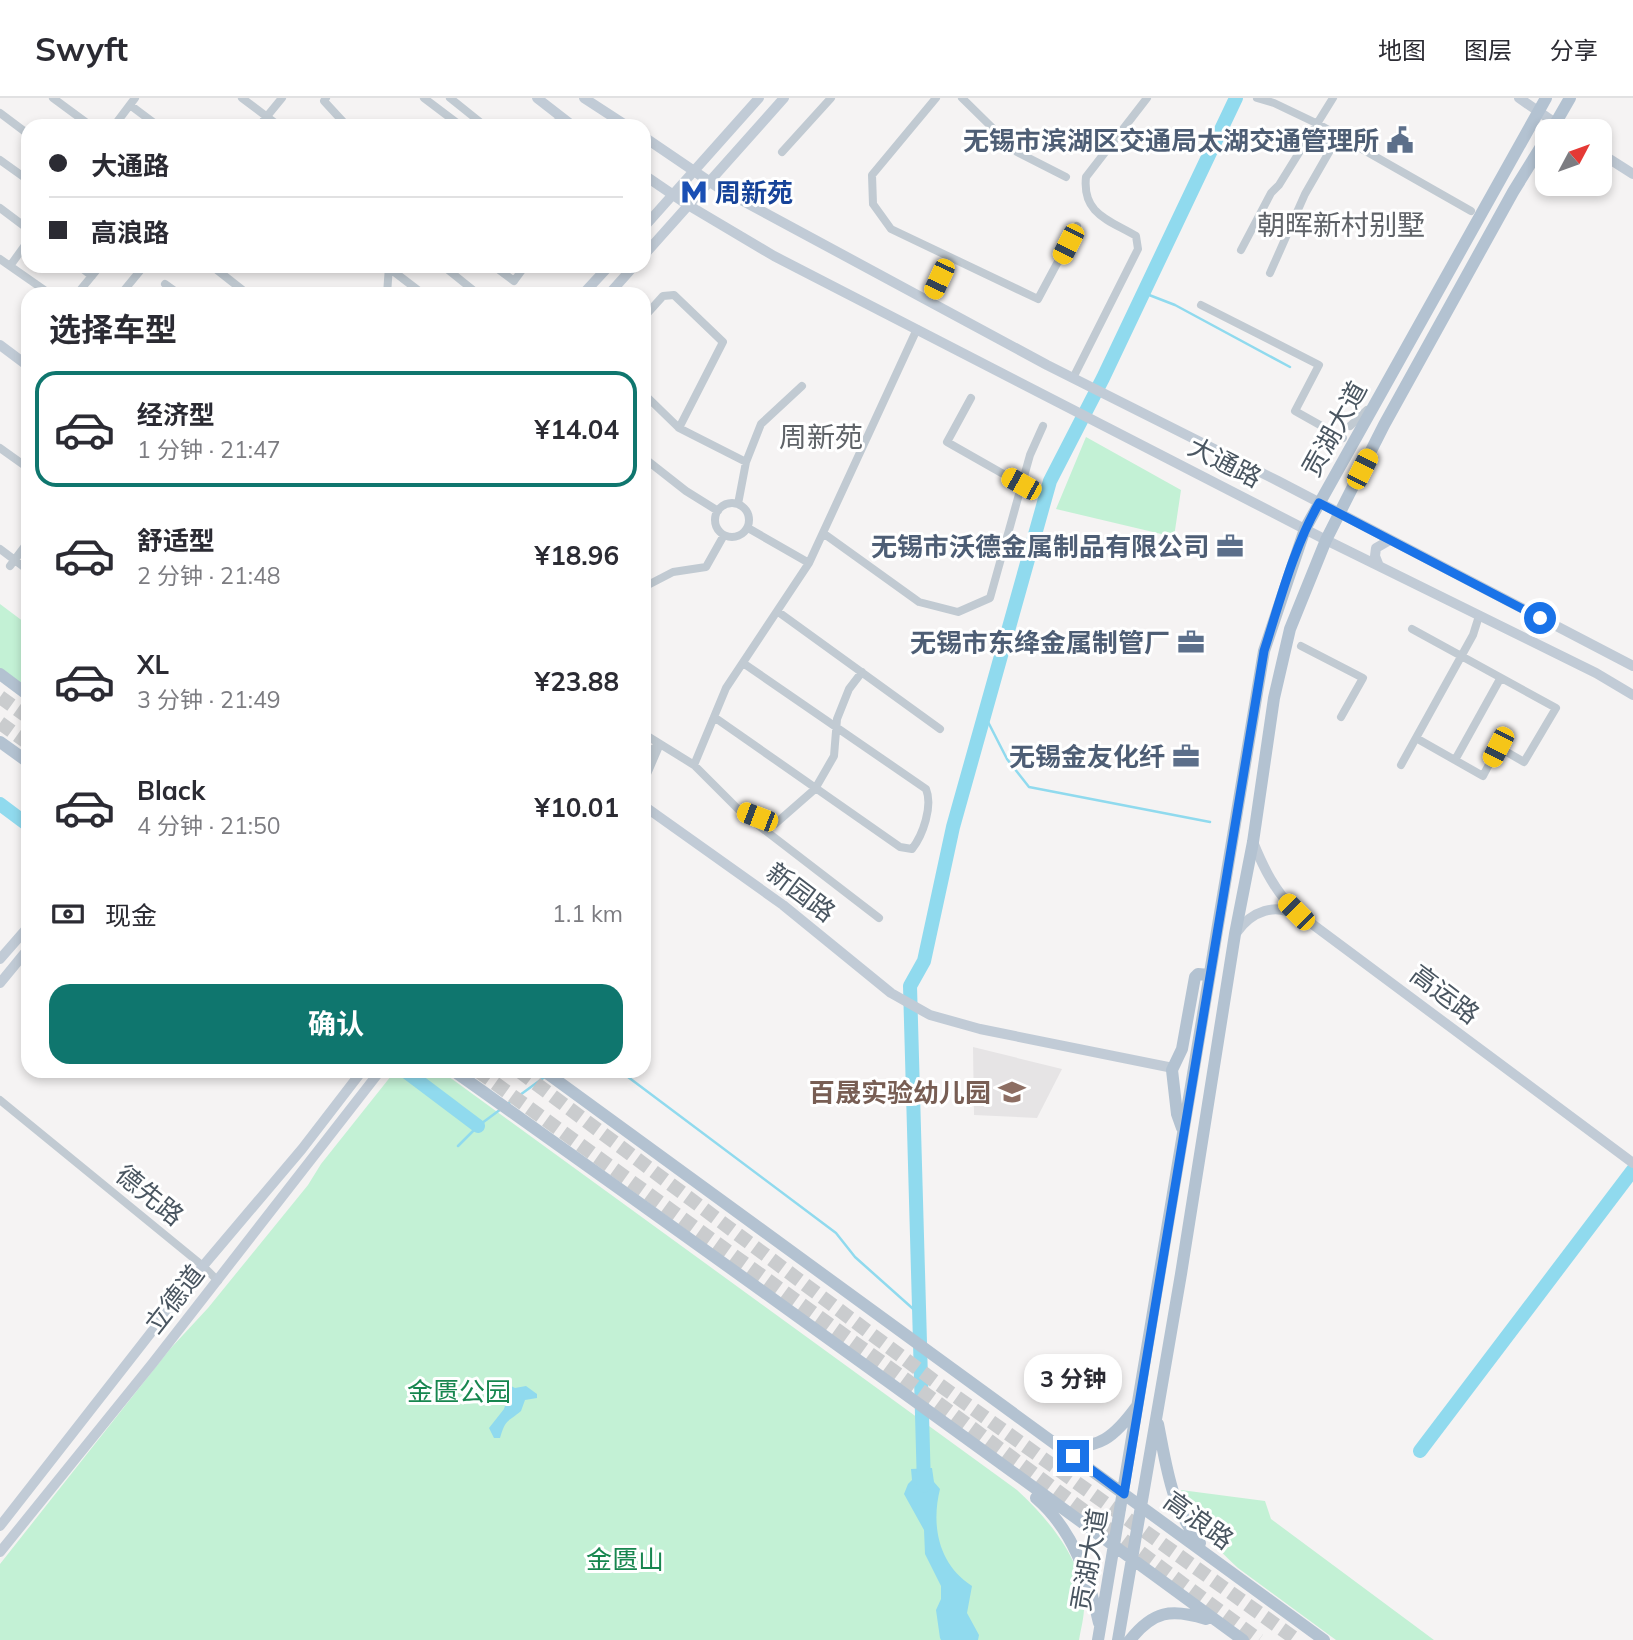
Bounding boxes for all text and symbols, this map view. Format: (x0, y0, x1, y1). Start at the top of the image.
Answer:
text: Swyft (35, 28, 128, 69)
text: 地图 (1378, 35, 1426, 65)
text: 图层 (1464, 35, 1512, 65)
text: 分享 (1550, 35, 1598, 65)
north arrow (1535, 119, 1612, 196)
map controls (1535, 119, 1612, 196)
place label: 无锡市滨湖区交通局太湖交通管理所 (963, 124, 1379, 157)
public building icon: 无锡市滨湖区交通局太湖交通管理所 (1385, 125, 1415, 155)
text: 大通路 (91, 149, 169, 182)
place label: 周新苑 (715, 176, 793, 209)
metro station icon: 周新苑 (679, 177, 709, 207)
district label: 朝晖新村别墅 (1257, 207, 1425, 242)
text: 高浪路 (91, 216, 169, 249)
car (1050, 221, 1087, 267)
car (921, 256, 958, 302)
text: 选择车型 (49, 309, 177, 349)
street label: 贡湖大道 (1294, 376, 1374, 482)
icon: car (53, 398, 116, 461)
text: 经济型 (137, 398, 215, 431)
text: ¥14.04 (535, 413, 619, 446)
district label: 周新苑 (779, 419, 863, 454)
street label: 大通路 (1183, 430, 1267, 494)
text: 1 分钟 · 21:47 (137, 435, 281, 464)
car (1344, 446, 1381, 492)
car (998, 465, 1045, 503)
icon: car (53, 524, 116, 587)
text: 舒适型 (137, 524, 215, 557)
place label: 无锡市沃德金属制品有限公司 (871, 530, 1209, 563)
office icon: 无锡市沃德金属制品有限公司 (1215, 531, 1245, 561)
text: ¥18.96 (535, 539, 619, 572)
text: 2 分钟 · 21:48 (137, 561, 281, 590)
route start (1524, 602, 1556, 634)
place label: 无锡市东绛金属制管厂 (910, 626, 1170, 659)
office icon: 无锡市东绛金属制管厂 (1176, 627, 1206, 657)
text: XL (137, 648, 169, 681)
icon: car (53, 650, 116, 713)
text: ¥23.88 (535, 665, 619, 698)
text: 3 分钟 · 21:49 (137, 685, 281, 714)
car (1480, 724, 1517, 770)
place label: 无锡金友化纤 (1009, 740, 1165, 773)
office icon: 无锡金友化纤 (1171, 741, 1201, 771)
text: Black (137, 774, 205, 807)
icon: car (53, 776, 116, 839)
text: ¥10.01 (535, 791, 619, 824)
car (734, 800, 781, 834)
text: 4 分钟 · 21:50 (137, 811, 281, 840)
street label: 新园路 (760, 855, 842, 929)
car (1274, 890, 1319, 934)
icon: cash (49, 895, 87, 933)
text: 现金 (105, 899, 157, 932)
text: 1.1 km (552, 899, 623, 928)
street label: 高运路 (1404, 957, 1486, 1031)
button: 确认 (49, 984, 623, 1064)
place label: 百晟实验幼儿园 (809, 1076, 991, 1109)
school or university icon: 百晟实验幼儿园 (997, 1077, 1027, 1107)
street label: 德先路 (109, 1158, 191, 1232)
street label: 立德道 (137, 1258, 211, 1340)
callout: 3 分钟 (1024, 1354, 1122, 1404)
text: 3 分钟 (1040, 1364, 1106, 1393)
park label: 金匮公园 (407, 1375, 511, 1408)
route end (1057, 1440, 1089, 1472)
street label: 高浪路 (1158, 1484, 1240, 1556)
street label: 贡湖大道 (1064, 1506, 1114, 1614)
park label: 金匮山 (586, 1543, 664, 1576)

